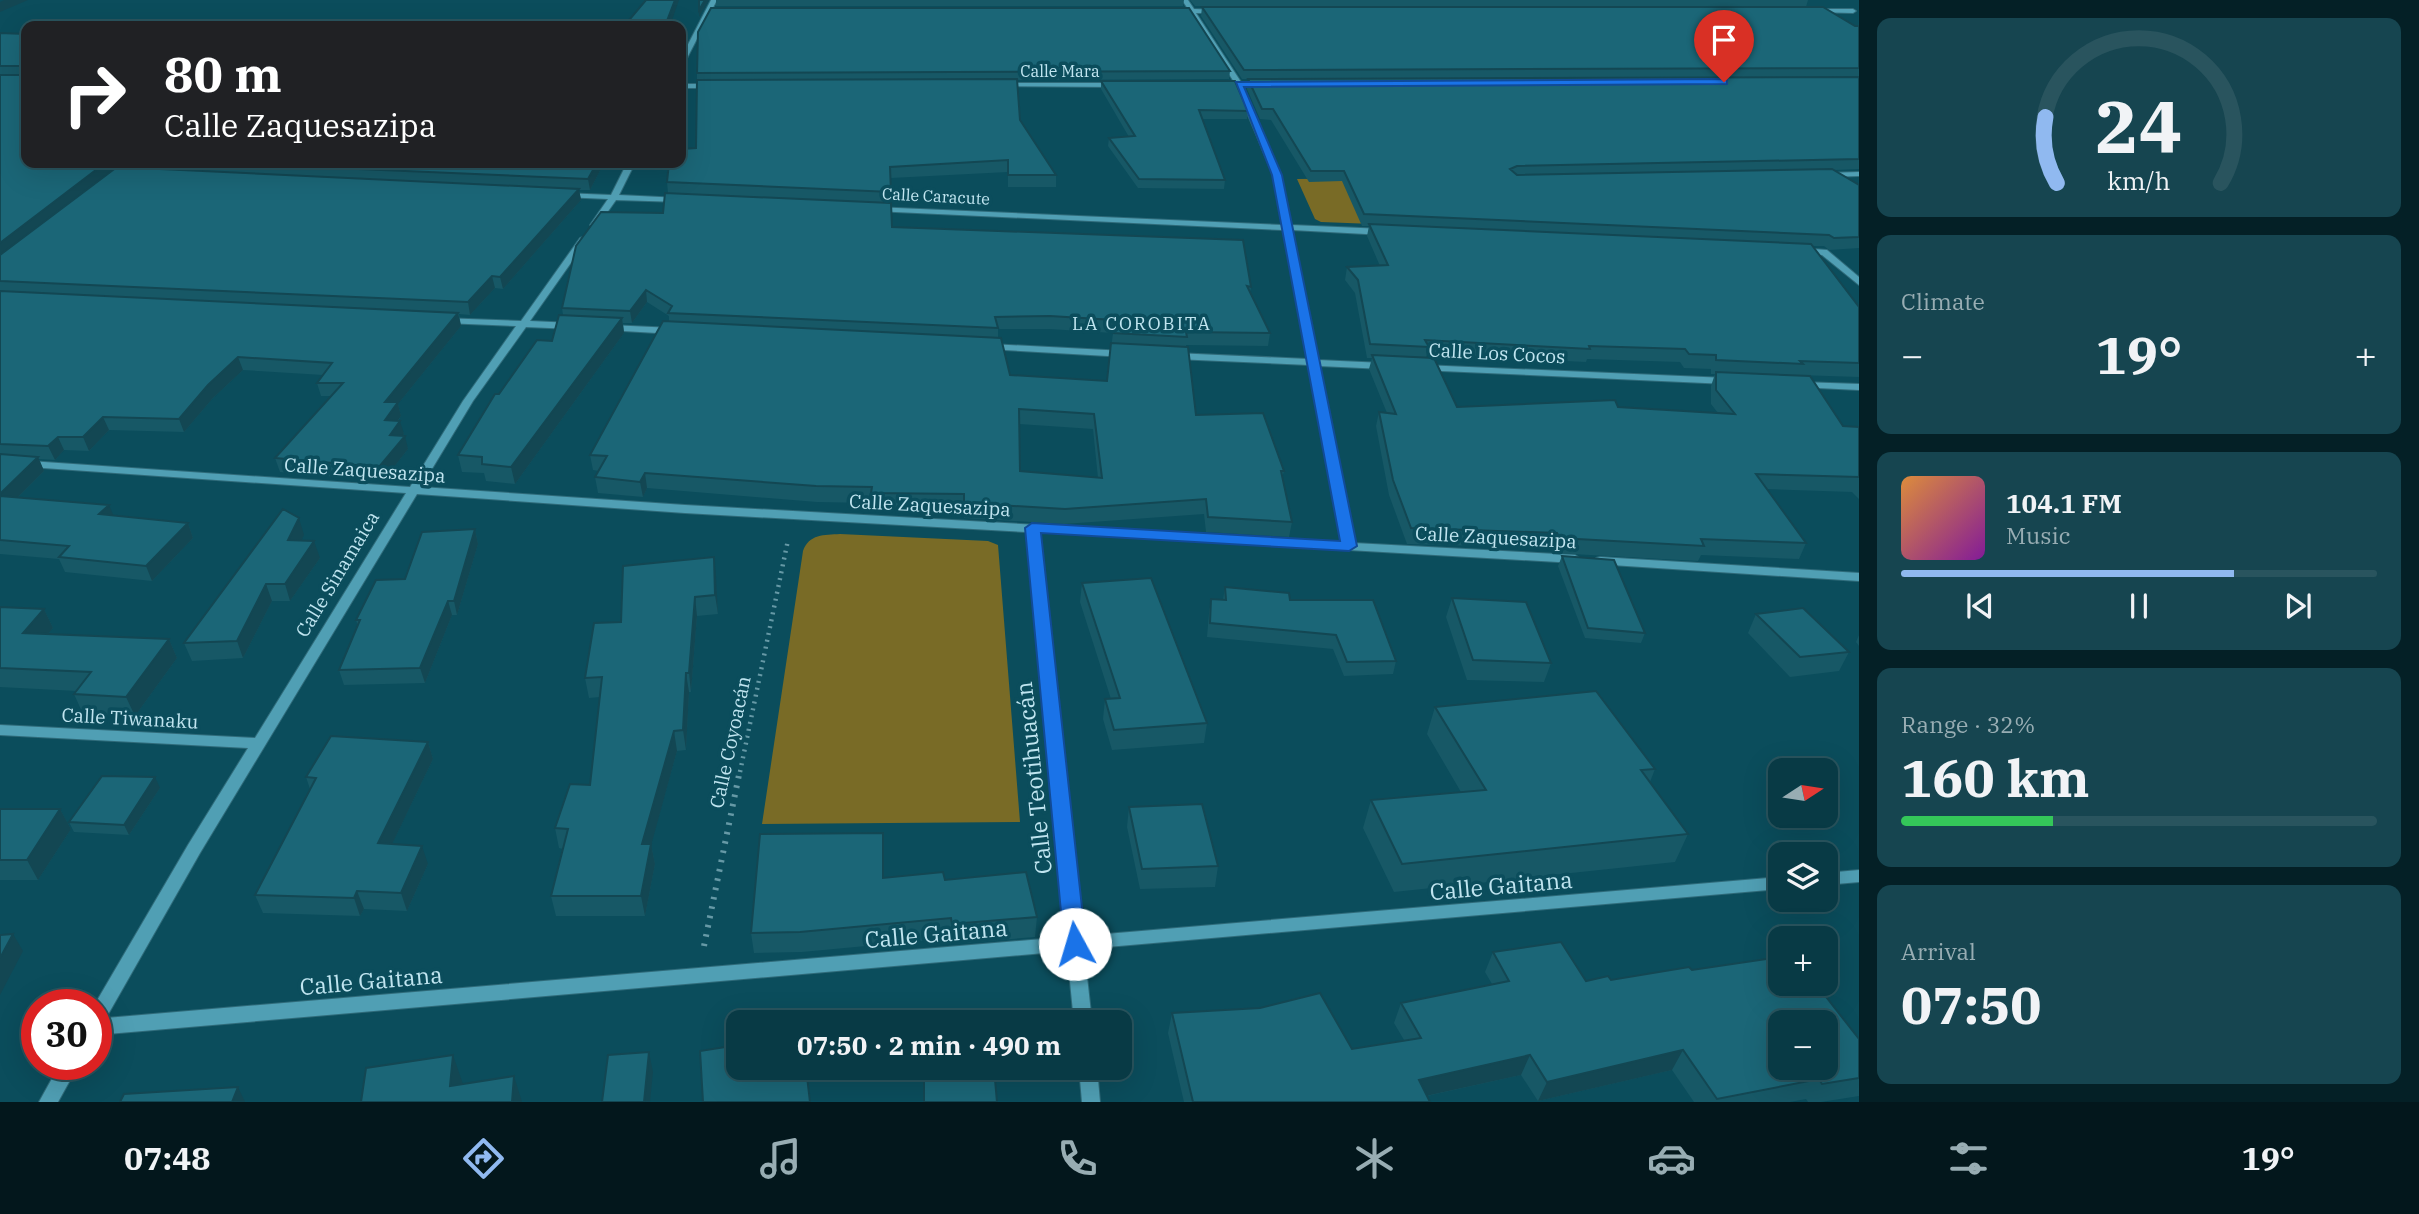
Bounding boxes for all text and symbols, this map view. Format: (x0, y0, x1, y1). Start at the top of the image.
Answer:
pin (1694, 10, 1754, 82)
icon: arrive (1705, 21, 1743, 59)
text: 80 m (164, 42, 282, 105)
icon: right (49, 49, 140, 140)
street label: Calle Mara (1020, 61, 1100, 81)
text: 24 (2095, 79, 2183, 174)
text: Calle Zaquesazipa (164, 104, 436, 146)
text: km/h (2107, 164, 2171, 197)
street label: Calle Caracute (882, 183, 990, 209)
text: Climate (1901, 286, 1985, 316)
district label: LA COROBITA (1072, 312, 1212, 335)
text: 19° (2096, 321, 2182, 388)
text: − (1901, 330, 1924, 379)
text: + (2354, 330, 2377, 379)
street label: Calle Los Cocos (1428, 337, 1566, 369)
street label: Calle Zaquesazipa (283, 452, 447, 488)
text: 104.1 FM (2006, 486, 2122, 520)
street label: Calle Zaquesazipa (849, 489, 1011, 521)
street label: Calle Sinamaica (290, 507, 384, 641)
text: Music (2006, 520, 2071, 550)
street label: Calle Zaquesazipa (1415, 521, 1577, 553)
icon: previous (1961, 587, 1999, 625)
icon: pause (2120, 587, 2158, 625)
icon: next (2279, 587, 2317, 625)
street label: Calle Coyoacán (704, 674, 756, 810)
street label: Calle Teotihuacán (1008, 680, 1058, 876)
street label: Calle Tiwanaku (61, 702, 199, 734)
text: Range · 32% (1901, 709, 2035, 739)
text: 160 km (1901, 744, 2090, 811)
north arrow (1768, 758, 1838, 828)
map controls (1768, 758, 1838, 1080)
button: layers (1768, 842, 1838, 912)
street label: Calle Gaitana (1428, 864, 1574, 906)
position arrow (1038, 907, 1112, 981)
street label: Calle Gaitana (863, 912, 1009, 954)
button: + (1768, 926, 1838, 996)
text: Arrival (1901, 936, 1976, 966)
street label: Calle Gaitana (298, 959, 444, 1001)
text: 07:50 (1901, 971, 2042, 1038)
speed limit sign: 30 (21, 989, 112, 1080)
button: − (1768, 1010, 1838, 1080)
text: 07:50 · 2 min · 490 m (797, 1028, 1061, 1062)
icon: directions (459, 1134, 508, 1183)
icon: music (756, 1134, 805, 1183)
icon: phone (1053, 1134, 1102, 1183)
icon: climate (1350, 1134, 1399, 1183)
icon: car (1647, 1134, 1696, 1183)
icon: filters (1944, 1134, 1993, 1183)
text: 07:48 (124, 1137, 211, 1179)
text: 19° (2241, 1137, 2295, 1179)

